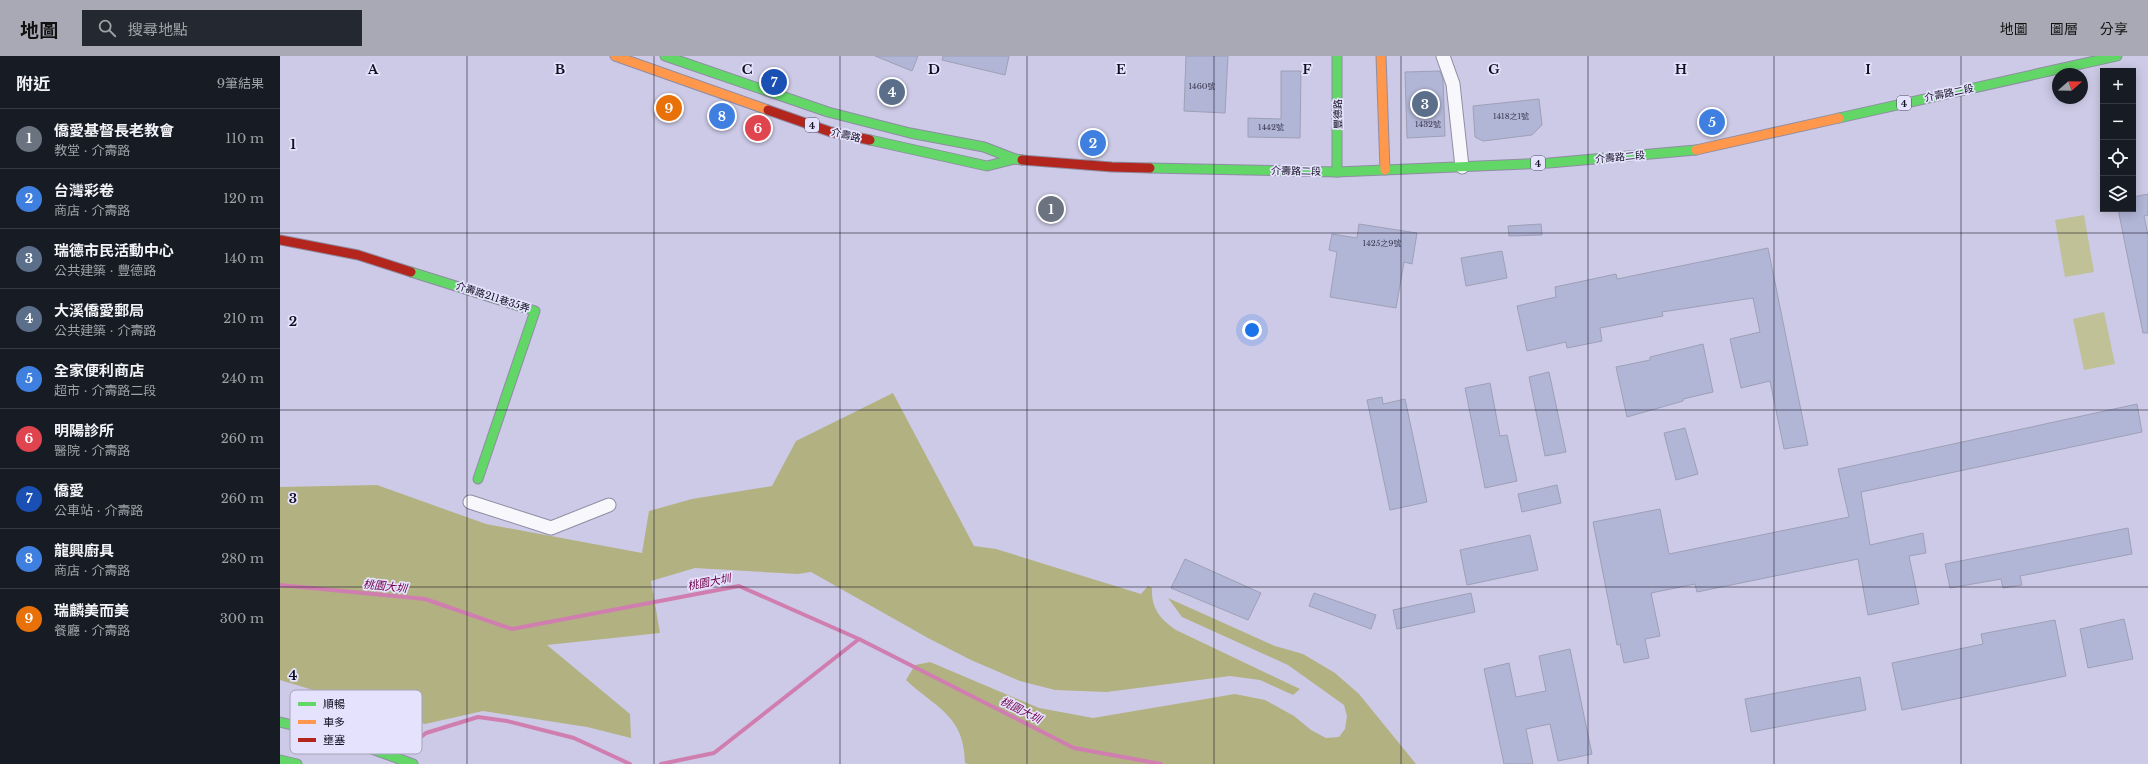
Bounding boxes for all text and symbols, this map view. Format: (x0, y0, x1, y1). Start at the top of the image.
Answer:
search box (82, 10, 362, 46)
icon: search (96, 17, 118, 39)
text: 地圖 (20, 19, 58, 42)
text: 搜尋地點 (128, 20, 188, 39)
text: 地圖 (2000, 20, 2028, 38)
text: 圖層 (2050, 20, 2078, 38)
text: 分享 (2100, 20, 2128, 38)
text: A (367, 61, 379, 78)
text: B (555, 61, 565, 78)
text: C (742, 61, 753, 78)
text: D (928, 61, 940, 78)
text: E (1116, 61, 1126, 78)
text: F (1303, 61, 1312, 78)
text: G (1488, 61, 1500, 78)
text: H (1675, 61, 1687, 78)
text: I (1865, 61, 1871, 78)
pin: 7 (761, 67, 787, 97)
north arrow (2052, 68, 2088, 104)
map controls (2100, 68, 2136, 212)
button: + (2100, 68, 2136, 104)
text: 附近 (16, 74, 50, 95)
text: 9筆結果 (217, 75, 264, 92)
pin: 4 (879, 77, 905, 107)
house number: 1460號 (1188, 81, 1216, 91)
street label: 介壽路二段 (1923, 81, 1975, 105)
pin: 3 (1412, 89, 1438, 119)
pin: 9 (656, 93, 682, 123)
road number: 4 (1897, 96, 1911, 110)
street label: 豐德路 (1331, 99, 1345, 129)
pin: 8 (709, 101, 735, 131)
button: − (2100, 104, 2136, 140)
pin: 5 (1699, 107, 1725, 137)
house number: 1418之1號 (1493, 111, 1529, 121)
pin: 6 (745, 113, 771, 143)
road number: 4 (805, 118, 819, 132)
house number: 1432號 (1415, 119, 1441, 129)
text: 僑愛基督長老教會 (54, 121, 174, 140)
house number: 1442號 (1258, 122, 1284, 132)
street label: 介壽路 (830, 125, 862, 145)
pin: 2 (1080, 128, 1106, 158)
text: 1 (26, 130, 32, 147)
text: 110 m (225, 130, 264, 147)
text: 1 (290, 136, 296, 153)
button: locate (2100, 140, 2136, 176)
text: 教堂 · 介壽路 (54, 142, 130, 159)
street label: 介壽路二段 (1595, 148, 1645, 166)
road number: 4 (1531, 156, 1545, 170)
street label: 介壽路二段 (1271, 164, 1321, 178)
button: layers (2100, 176, 2136, 212)
text: 台灣彩卷 (54, 181, 114, 200)
text: 2 (25, 190, 33, 207)
text: 120 m (223, 190, 264, 207)
pin: 1 (1038, 194, 1064, 224)
text: 商店 · 介壽路 (54, 202, 130, 219)
house number: 1425之9號 (1363, 238, 1401, 248)
text: 瑞德市民活動中心 (54, 241, 174, 260)
text: 3 (25, 250, 33, 267)
text: 140 m (224, 250, 264, 267)
text: 公共建築 · 豐德路 (54, 262, 156, 279)
street label: 介壽路211巷35弄 (454, 279, 532, 315)
text: 大溪僑愛郵局 (54, 301, 144, 320)
text: 4 (25, 310, 33, 327)
text: 210 m (223, 310, 264, 327)
text: 2 (289, 313, 297, 330)
your location (1242, 320, 1262, 340)
text: 公共建築 · 介壽路 (54, 322, 156, 339)
text: 全家便利商店 (54, 361, 144, 380)
text: 5 (25, 370, 33, 387)
text: 240 m (221, 370, 264, 387)
text: 超市 · 介壽路二段 (54, 382, 156, 399)
text: 明陽診所 (54, 421, 114, 440)
text: 6 (25, 430, 33, 447)
text: 260 m (221, 430, 264, 447)
text: 醫院 · 介壽路 (54, 442, 130, 459)
text: 僑愛 (54, 481, 84, 500)
text: 7 (26, 490, 32, 507)
text: 260 m (221, 490, 264, 507)
text: 3 (289, 490, 297, 507)
text: 公車站 · 介壽路 (54, 502, 143, 519)
text: 龍興廚具 (54, 541, 114, 560)
text: 8 (25, 550, 33, 567)
text: 280 m (221, 550, 264, 567)
text: 商店 · 介壽路 (54, 562, 130, 579)
water label: 桃園大圳 (686, 571, 734, 593)
water label: 桃園大圳 (362, 577, 410, 595)
text: 瑞麟美而美 (54, 601, 129, 620)
text: 9 (25, 610, 33, 627)
text: 300 m (220, 610, 264, 627)
text: 餐廳 · 介壽路 (54, 622, 130, 639)
text: 4 (289, 667, 298, 684)
legend (290, 690, 422, 754)
water label: 桃園大圳 (998, 694, 1046, 727)
text: 順暢 (323, 697, 345, 711)
text: 車多 (323, 715, 345, 729)
text: 壅塞 (323, 733, 345, 747)

